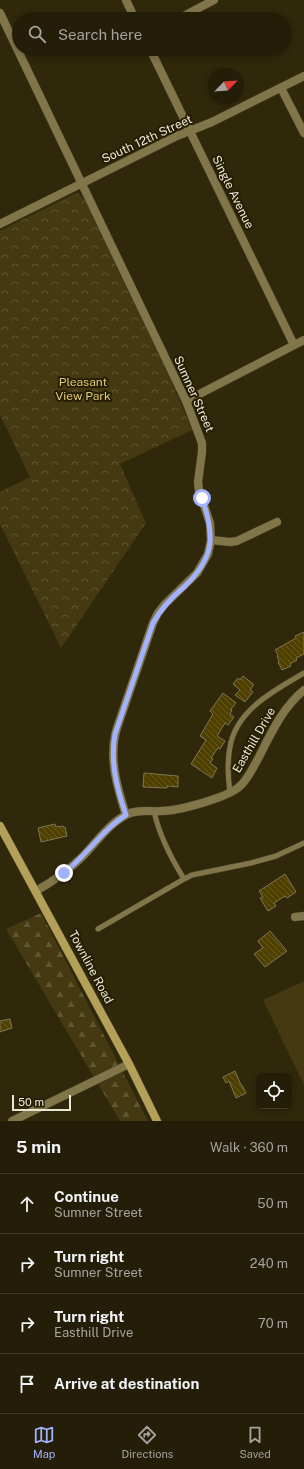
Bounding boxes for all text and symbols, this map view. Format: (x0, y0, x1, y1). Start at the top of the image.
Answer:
search box (12, 12, 292, 56)
icon: search (26, 23, 48, 45)
text: Search here (58, 26, 142, 43)
north arrow (208, 68, 244, 104)
street label: South 12th Street (100, 112, 195, 166)
street label: Single Avenue (209, 153, 257, 231)
street label: Sumner Street (171, 354, 217, 435)
park label: Pleasant View Park (55, 375, 111, 403)
route start (193, 489, 211, 507)
street label: Easthill Drive (230, 705, 278, 775)
route end (55, 864, 73, 882)
street label: Townline Road (66, 928, 116, 1006)
map controls (256, 1073, 292, 1109)
button: locate (256, 1073, 292, 1109)
scale bar (12, 1093, 71, 1112)
text: 50 m (18, 1096, 44, 1108)
text: 5 min (16, 1137, 61, 1157)
text: Walk · 360 m (210, 1140, 288, 1155)
text: Continue (54, 1188, 119, 1205)
icon: ahead (16, 1193, 38, 1215)
text: 50 m (257, 1196, 288, 1211)
text: Sumner Street (54, 1205, 143, 1220)
text: Turn right (54, 1248, 124, 1265)
icon: right (16, 1253, 38, 1275)
text: 240 m (250, 1256, 288, 1271)
text: Sumner Street (54, 1265, 143, 1280)
text: Turn right (54, 1308, 124, 1325)
icon: right (16, 1313, 38, 1335)
text: 70 m (258, 1316, 288, 1331)
text: Easthill Drive (54, 1325, 133, 1340)
icon: arrive (16, 1373, 38, 1395)
text: Arrive at destination (54, 1375, 199, 1392)
tab: Map (33, 1424, 55, 1460)
tab: Directions (122, 1424, 173, 1460)
tab: Saved (239, 1424, 271, 1460)

